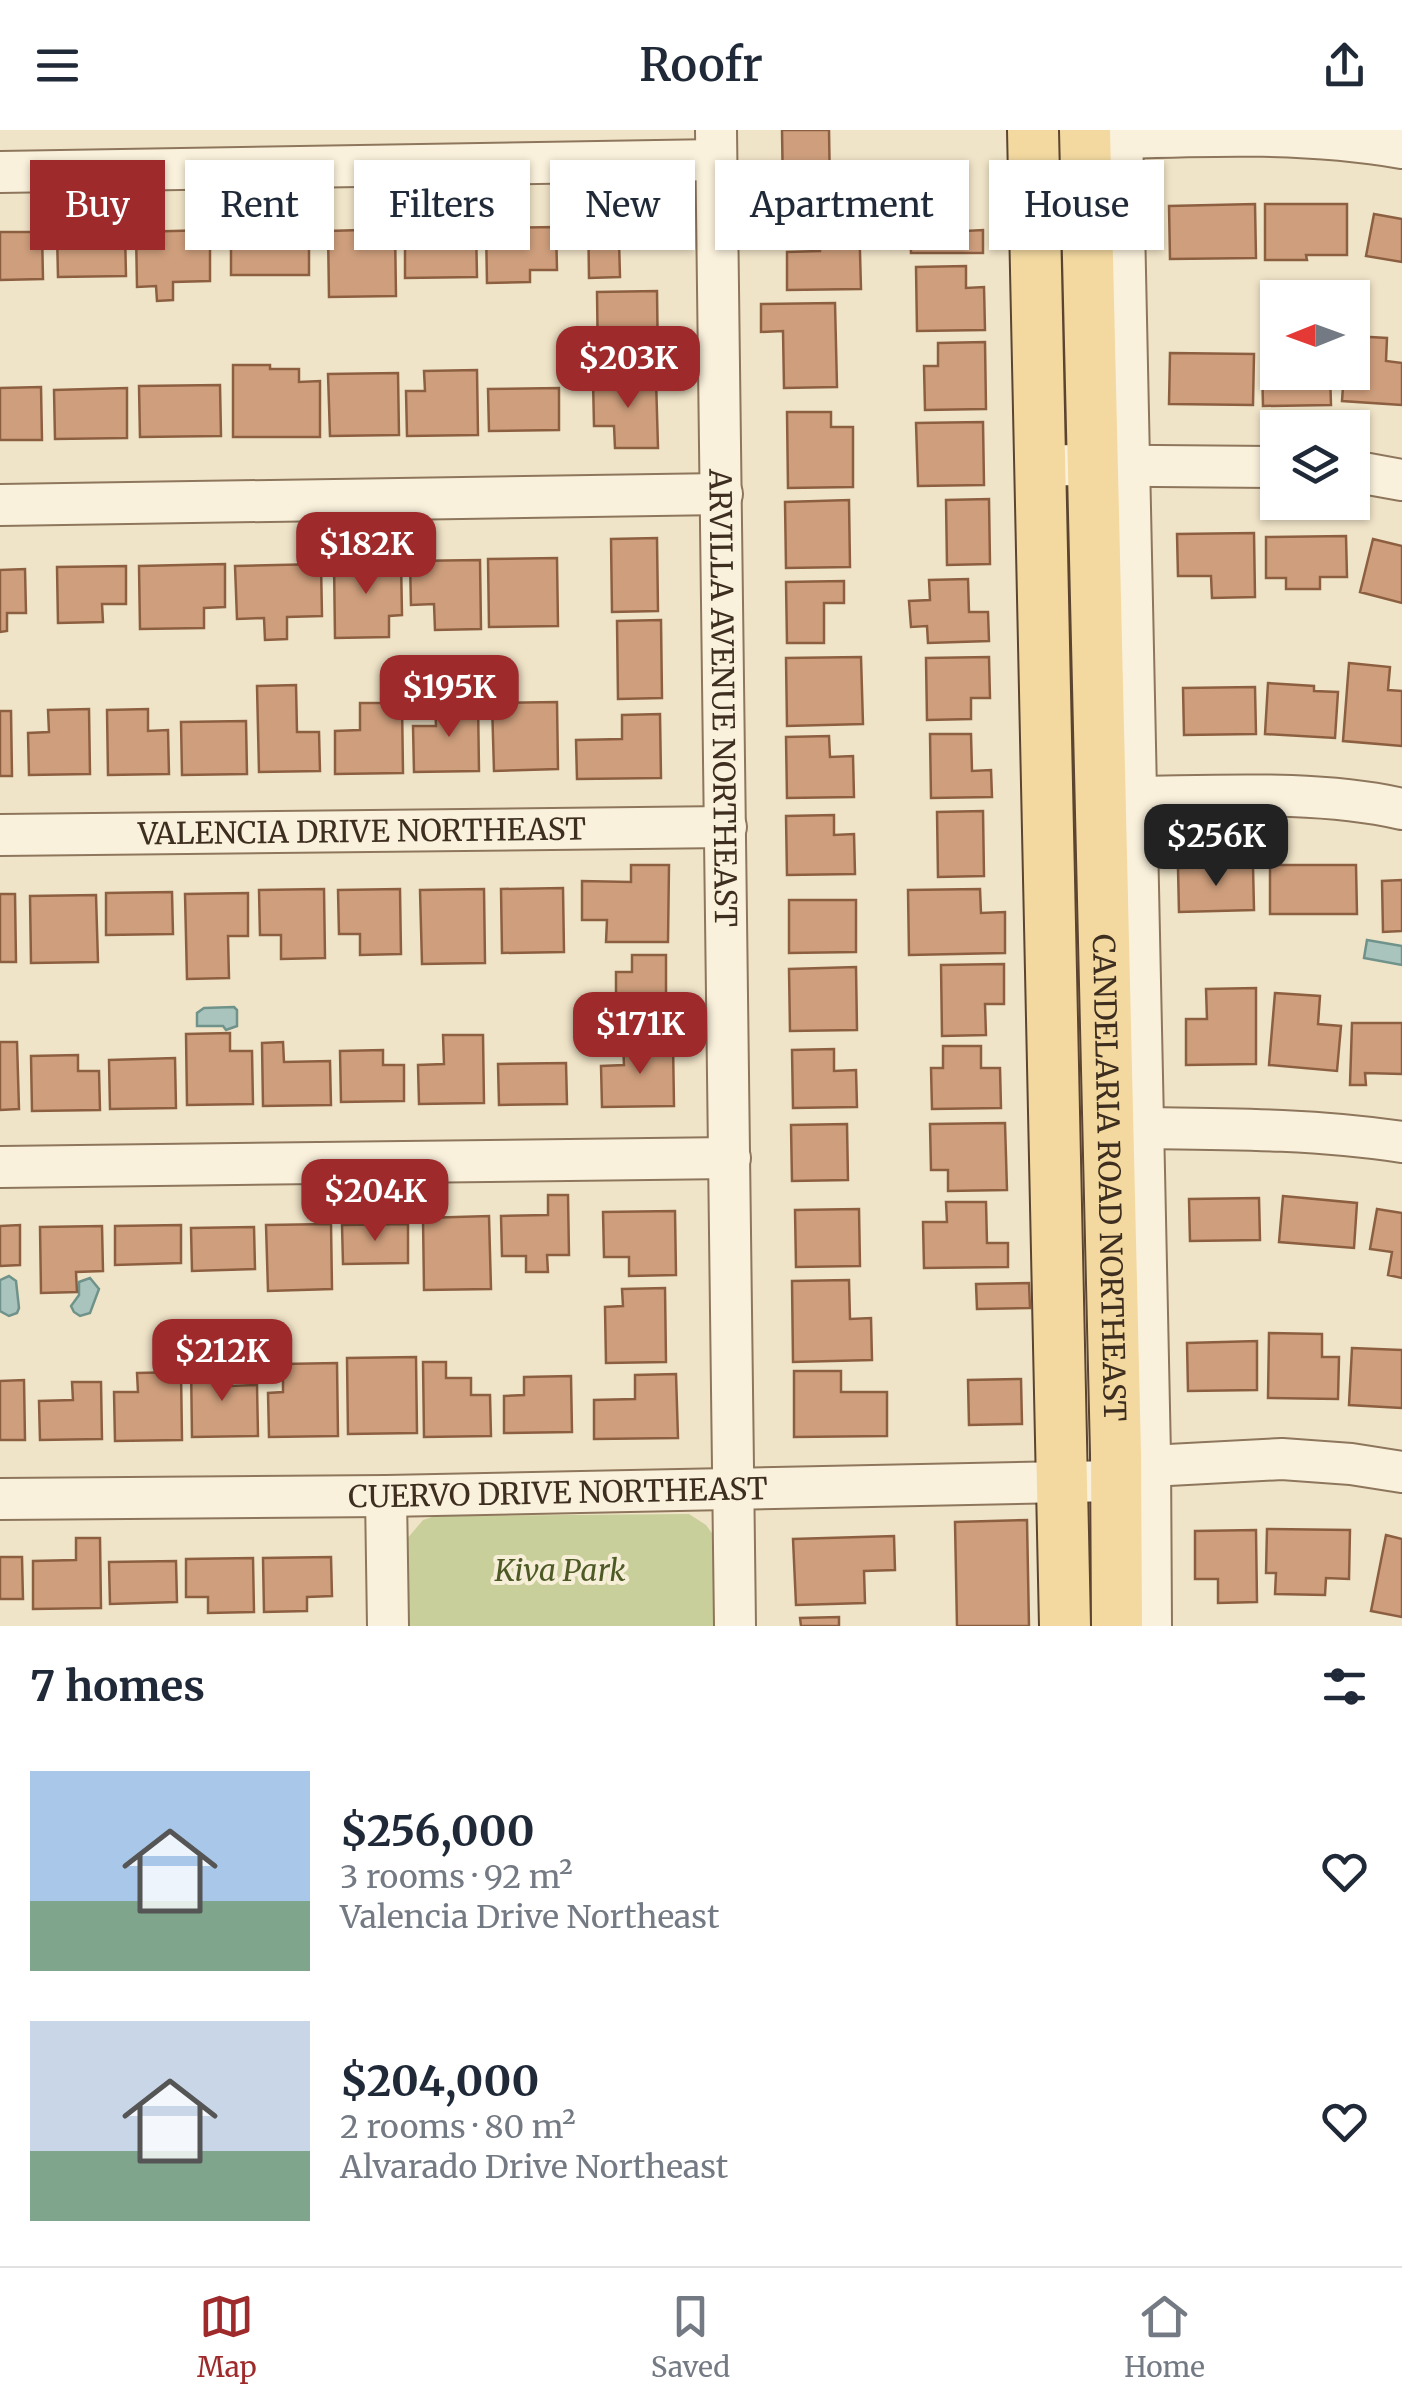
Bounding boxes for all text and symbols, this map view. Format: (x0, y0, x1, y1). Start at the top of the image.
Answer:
text: Roofr (639, 37, 763, 93)
icon: menu (30, 38, 85, 93)
icon: share (1317, 38, 1372, 93)
chip: Buy (30, 160, 165, 250)
chip: Rent (185, 160, 334, 250)
chip: Filters (354, 160, 530, 250)
chip: New (550, 160, 695, 250)
chip: Apartment (715, 160, 969, 250)
chip: House (989, 160, 1164, 250)
north arrow (1260, 280, 1370, 390)
map controls (1260, 280, 1370, 520)
pin: $203K (558, 326, 698, 411)
text: $203K (578, 338, 678, 378)
button: layers (1260, 410, 1370, 520)
street label: ARVILLA AVENUE NORTHEAST (701, 468, 745, 927)
pin: $182K (296, 512, 436, 597)
text: $182K (318, 524, 414, 564)
pin: $195K (379, 655, 519, 740)
text: $195K (402, 667, 496, 707)
pin: $256K (1146, 804, 1286, 889)
street label: VALENCIA DRIVE NORTHEAST (137, 810, 586, 852)
text: $256K (1166, 816, 1266, 856)
street label: CANDELARIA ROAD NORTHEAST (1085, 934, 1134, 1422)
pin: $171K (570, 992, 710, 1077)
text: $171K (595, 1004, 685, 1044)
pin: $204K (305, 1159, 445, 1244)
text: $204K (323, 1171, 427, 1211)
pin: $212K (152, 1319, 292, 1404)
text: $212K (174, 1331, 270, 1371)
street label: CUERVO DRIVE NORTHEAST (348, 1469, 768, 1515)
park label: Kiva Park (493, 1551, 626, 1589)
icon: filters (1317, 1659, 1372, 1714)
text: 7 homes (30, 1660, 205, 1712)
text: $256,000 (340, 1805, 535, 1857)
icon: home (110, 1811, 230, 1931)
icon: heart (1317, 1844, 1372, 1899)
text: 3 rooms · 92 m² (340, 1857, 573, 1897)
text: Valencia Drive Northeast (340, 1897, 720, 1937)
text: $204,000 (340, 2055, 539, 2107)
icon: home (110, 2061, 230, 2181)
icon: heart (1317, 2094, 1372, 2149)
text: 2 rooms · 80 m² (340, 2107, 576, 2147)
text: Alvarado Drive Northeast (340, 2147, 728, 2187)
tab: Map (197, 2289, 257, 2385)
tab: Saved (651, 2289, 730, 2385)
tab: Home (1124, 2289, 1205, 2385)

